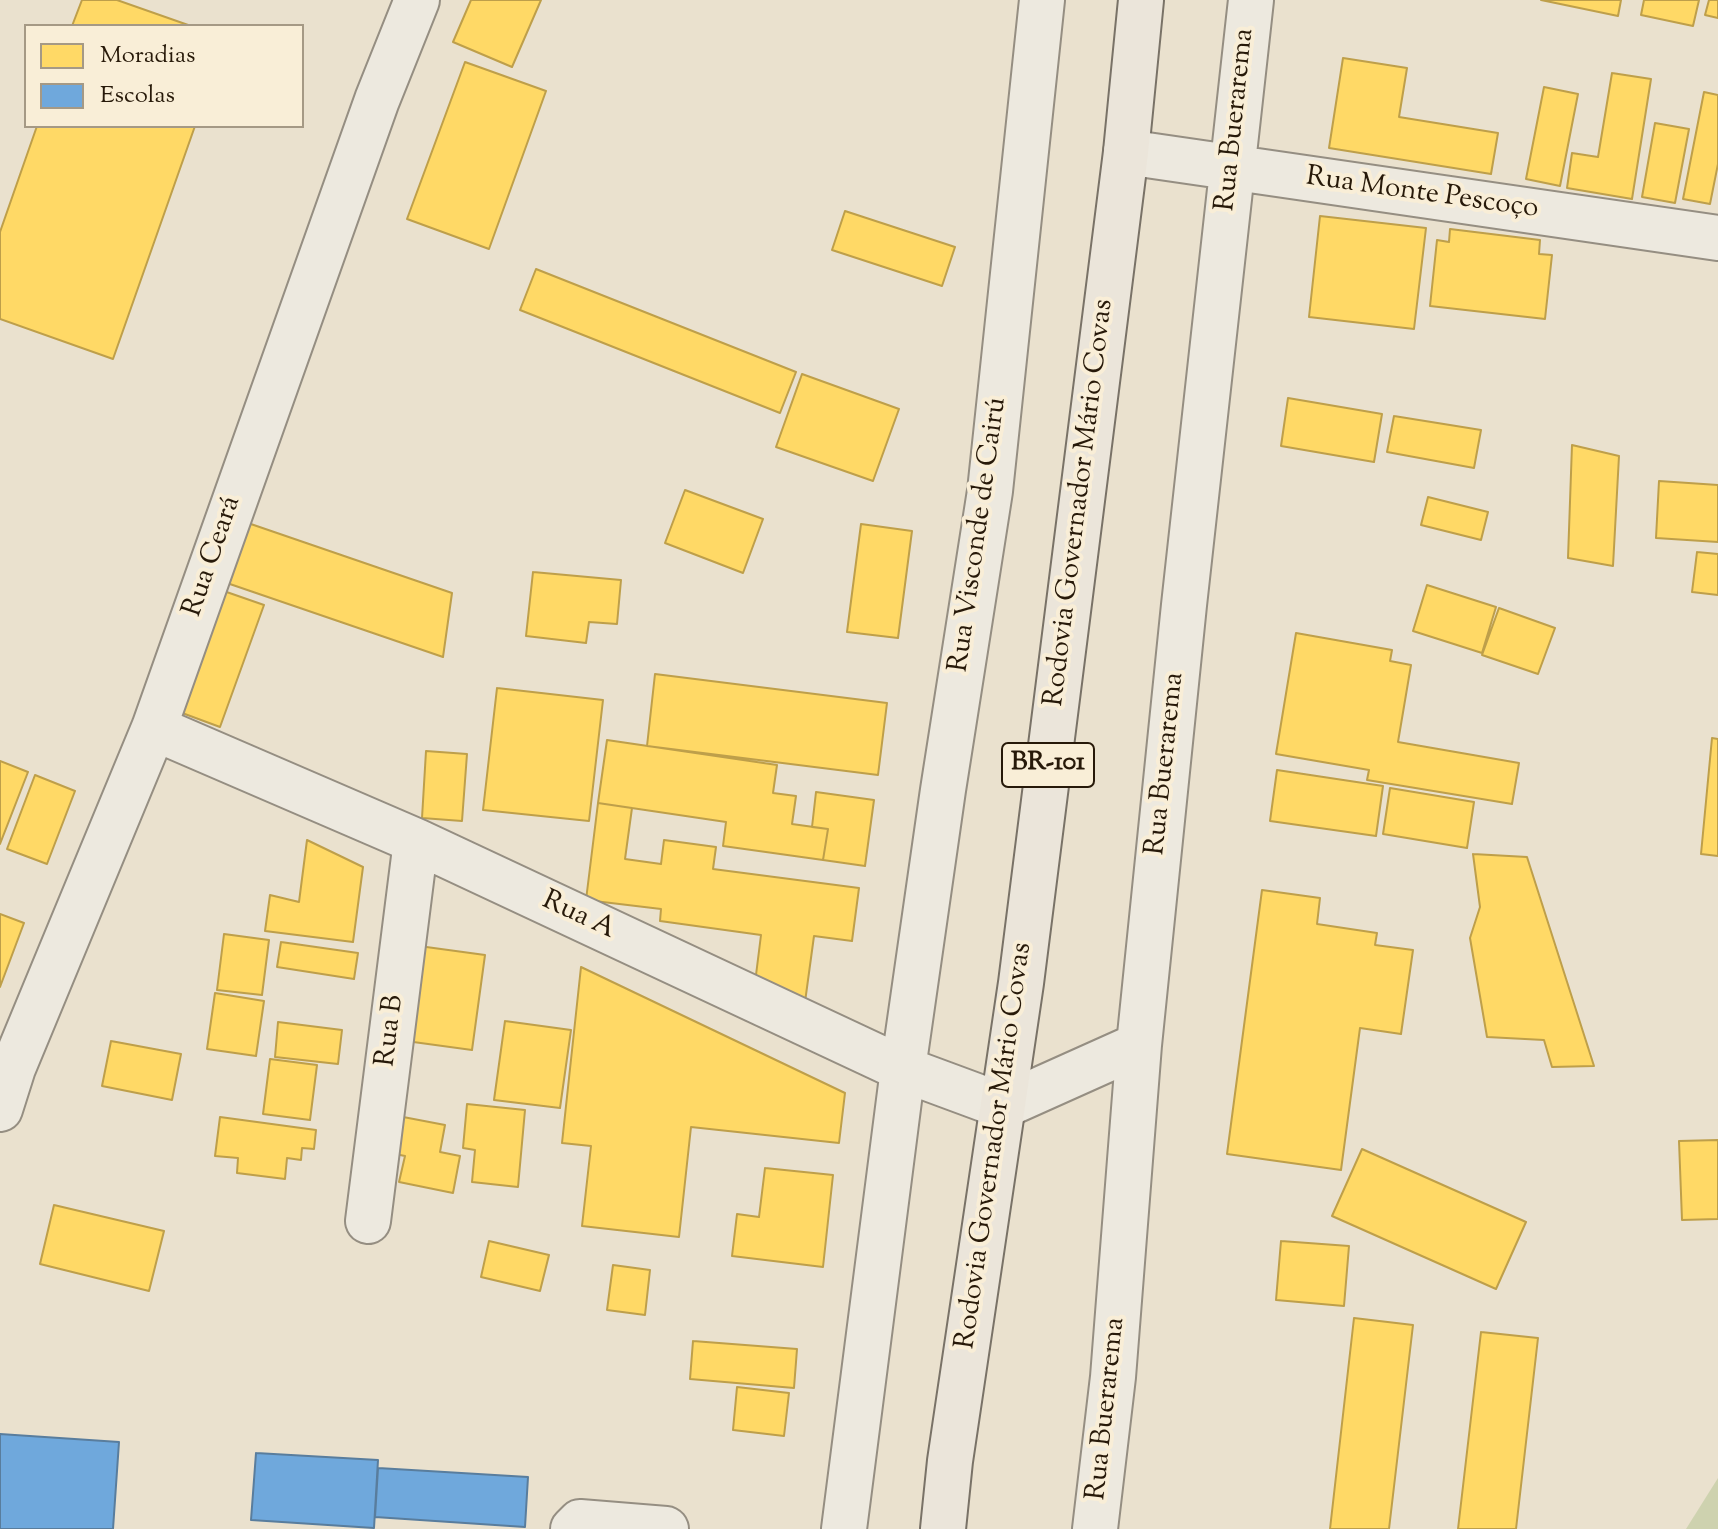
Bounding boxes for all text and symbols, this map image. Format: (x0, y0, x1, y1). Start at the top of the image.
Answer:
legend (24, 24, 304, 128)
street label: Rua Buerarema (1211, 27, 1263, 213)
text: Moradias (100, 39, 195, 73)
text: Escolas (100, 79, 175, 113)
street label: Rua Monte Pescoço (1304, 162, 1540, 228)
street label: Rodovia Governador Mário Covas (1039, 297, 1123, 709)
street label: Rua Visconde de Cairú (944, 395, 1016, 675)
street label: Rua Ceará (178, 492, 250, 622)
street label: Rua Buerarema (1141, 671, 1193, 857)
road number: BR-101 (1002, 743, 1094, 787)
street label: Rua A (536, 885, 620, 949)
street label: Rodovia Governador Mário Covas (951, 941, 1041, 1351)
street label: Rua B (371, 993, 413, 1069)
street label: Rua Buerarema (1082, 1316, 1134, 1502)

